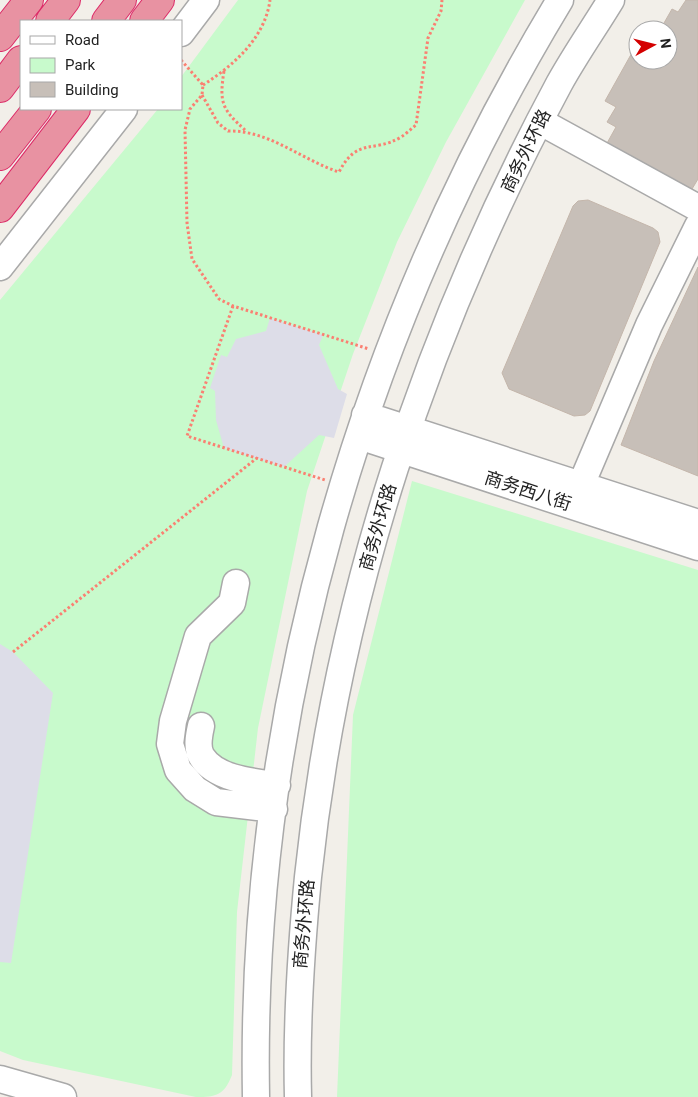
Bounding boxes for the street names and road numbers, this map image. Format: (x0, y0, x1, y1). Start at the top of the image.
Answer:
street label: 商务外环路 (496, 106, 555, 196)
street label: 商务西八街 (482, 467, 574, 514)
street label: 商务外环路 (355, 481, 400, 573)
street label: 商务外环路 (289, 878, 318, 970)

